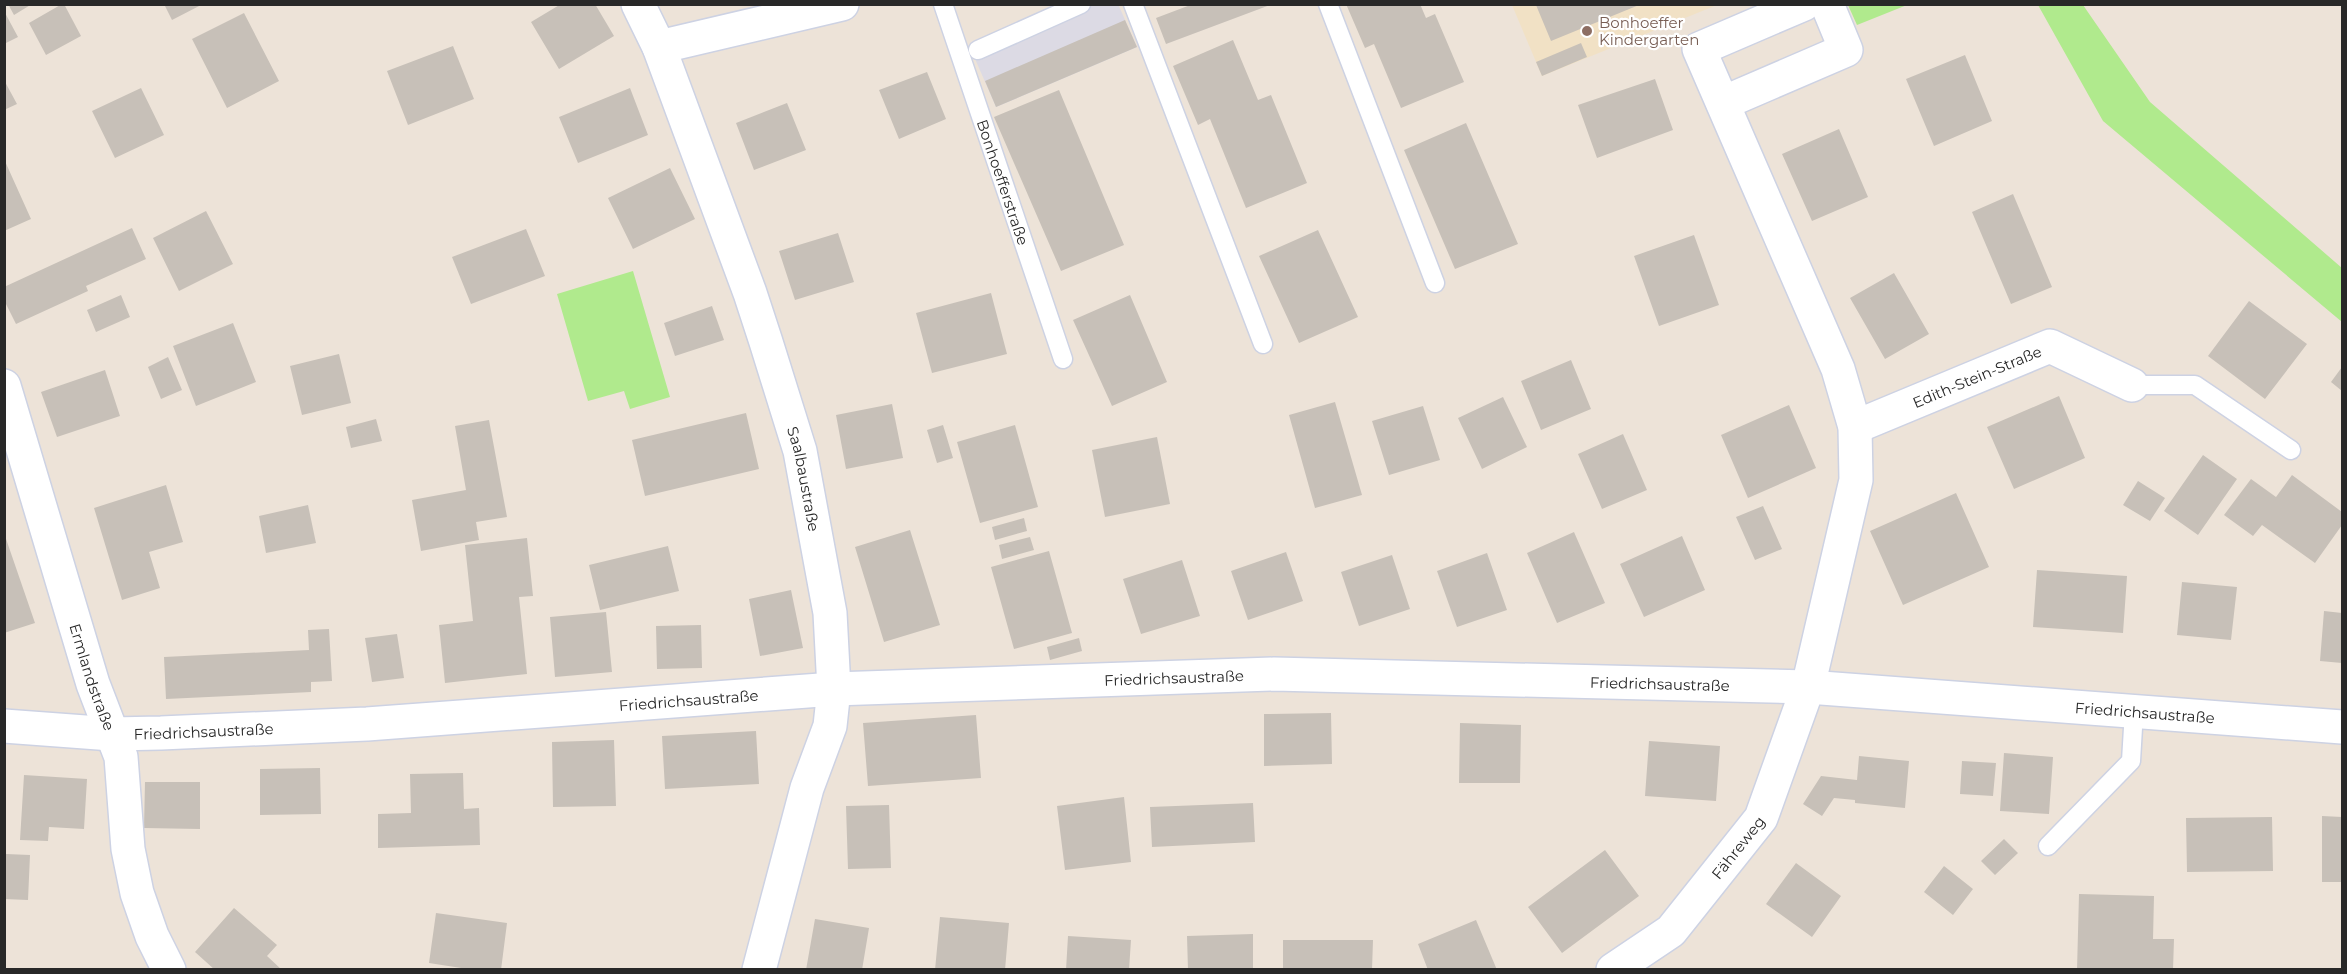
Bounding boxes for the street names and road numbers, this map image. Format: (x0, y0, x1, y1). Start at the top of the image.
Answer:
street label: Bonhoefferstraße (973, 117, 1033, 247)
street label: Edith-Stein-Straße (1909, 341, 2044, 412)
street label: Saalbaustraße (783, 424, 824, 533)
street label: Ermlandstraße (66, 621, 119, 733)
street label: Friedrichsaustraße (1104, 666, 1244, 689)
street label: Friedrichsaustraße (1590, 672, 1730, 695)
street label: Friedrichsaustraße (618, 685, 759, 715)
street label: Friedrichsaustraße (2074, 698, 2215, 727)
street label: Friedrichsaustraße (133, 719, 274, 743)
street label: Fähreweg (1707, 812, 1769, 883)

